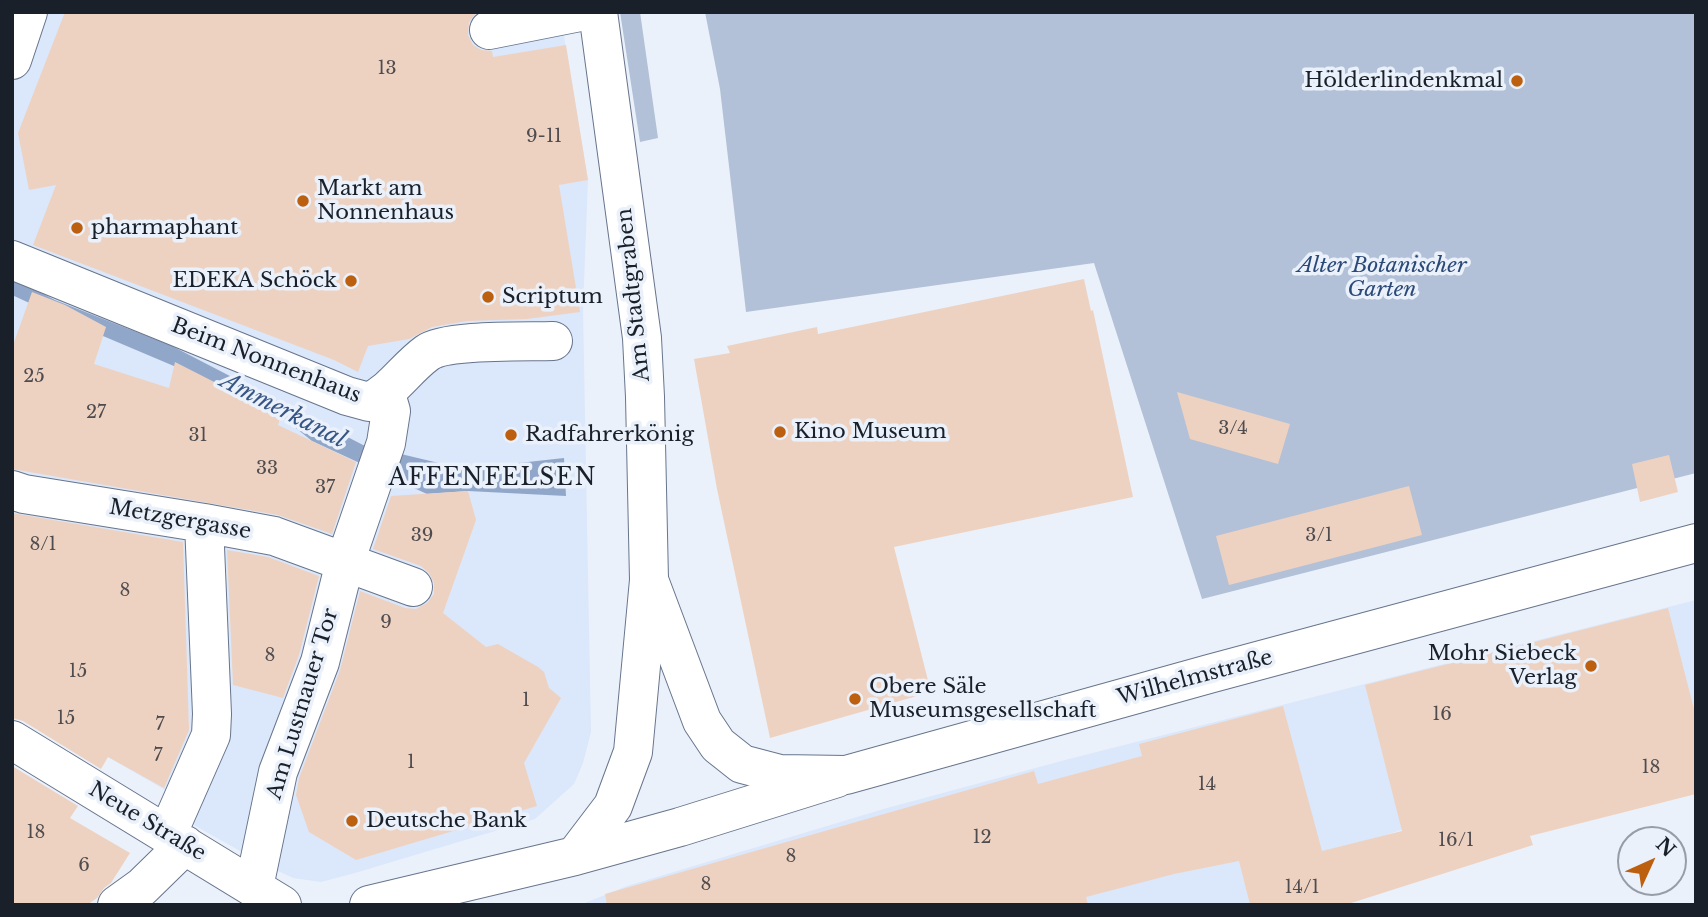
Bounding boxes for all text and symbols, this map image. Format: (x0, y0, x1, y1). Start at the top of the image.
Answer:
house number: 13 (377, 58, 397, 80)
place label: Hölderlindenkmal (1304, 68, 1503, 94)
marker: Hölderlindenkmal (1509, 73, 1525, 89)
house number: 9-11 (526, 126, 562, 148)
place label: Markt am Nonnenhaus (317, 176, 454, 226)
marker: Markt am Nonnenhaus (295, 193, 311, 209)
street label: Am Stadtgraben (612, 207, 656, 383)
place label: pharmaphant (91, 215, 238, 241)
marker: pharmaphant (69, 220, 85, 236)
park label: Alter Botanischer Garten (1297, 253, 1467, 303)
place label: EDEKA Schöck (172, 268, 337, 294)
marker: EDEKA Schöck (343, 273, 359, 289)
place label: Scriptum (502, 284, 603, 310)
marker: Scriptum (480, 289, 496, 305)
street label: Beim Nonnenhaus (168, 313, 364, 409)
house number: 25 (23, 366, 45, 388)
water label: Ammerkanal (216, 368, 350, 454)
house number: 27 (86, 402, 106, 424)
house number: 3/4 (1218, 418, 1248, 440)
place label: Kino Museum (794, 419, 946, 445)
place label: Radfahrerkönig (525, 422, 694, 448)
marker: Kino Museum (772, 424, 788, 440)
house number: 31 (188, 425, 208, 447)
marker: Radfahrerkönig (503, 427, 519, 443)
house number: 33 (256, 458, 278, 480)
district label: AFFENFELSEN (390, 465, 596, 493)
house number: 37 (315, 477, 335, 499)
street label: Metzgergasse (107, 495, 253, 545)
house number: 39 (411, 525, 433, 547)
house number: 3/1 (1305, 525, 1333, 547)
house number: 8/1 (29, 534, 57, 556)
house number: 8 (120, 580, 130, 602)
street label: Am Lustnauer Tor (262, 606, 344, 802)
house number: 9 (380, 612, 392, 634)
place label: Mohr Siebeck Verlag (1428, 641, 1577, 691)
house number: 8 (265, 645, 275, 667)
street label: Wilhelmstraße (1115, 645, 1275, 711)
marker: Mohr Siebeck Verlag (1583, 658, 1599, 674)
house number: 15 (69, 661, 87, 683)
place label: Obere Säle Museumsgesellschaft (869, 674, 1096, 724)
house number: 1 (522, 690, 530, 712)
marker: Obere Säle Museumsgesellschaft (847, 691, 863, 707)
house number: 16 (1432, 704, 1452, 726)
house number: 15 (57, 708, 75, 730)
house number: 7 (155, 714, 165, 736)
house number: 7 (153, 745, 163, 767)
house number: 1 (407, 752, 415, 774)
house number: 18 (1642, 757, 1660, 779)
house number: 14 (1198, 774, 1216, 796)
street label: Neue Straße (84, 777, 210, 867)
place label: Deutsche Bank (366, 808, 527, 834)
marker: Deutsche Bank (344, 813, 360, 829)
house number: 18 (27, 822, 45, 844)
north arrow (1617, 826, 1687, 896)
house number: 12 (972, 827, 992, 849)
house number: 16/1 (1438, 830, 1474, 852)
text: N (1651, 833, 1680, 862)
house number: 8 (786, 846, 796, 868)
house number: 6 (78, 855, 90, 877)
house number: 8 (701, 874, 711, 896)
house number: 14/1 (1285, 877, 1319, 899)

